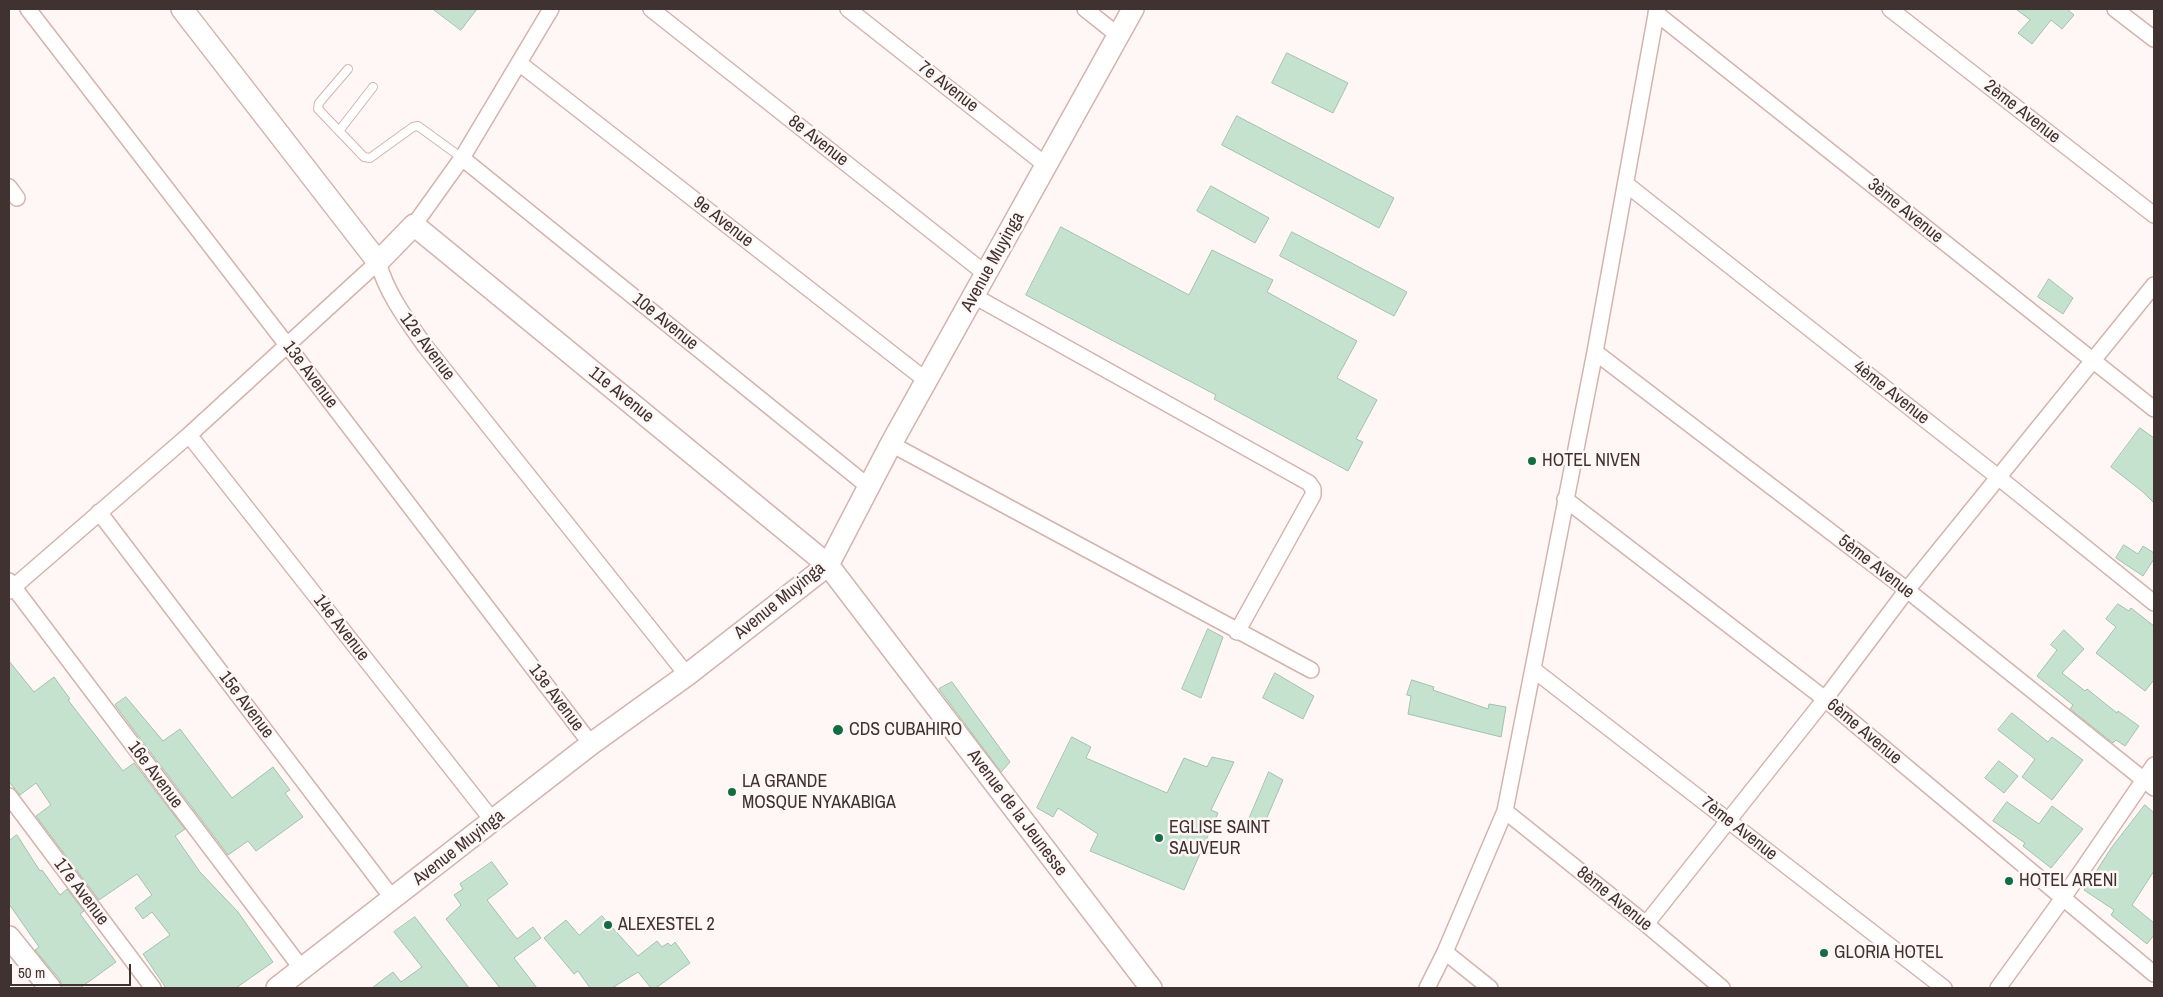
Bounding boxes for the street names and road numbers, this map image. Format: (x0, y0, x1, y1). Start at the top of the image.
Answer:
street label: 7e Avenue (914, 57, 982, 117)
street label: 2ème Avenue (1980, 76, 2064, 148)
street label: 8e Avenue (784, 111, 852, 171)
street label: 3ème Avenue (1863, 174, 1947, 248)
street label: 9e Avenue (689, 192, 757, 252)
street label: Avenue Muyinga (957, 208, 1029, 316)
street label: 10e Avenue (628, 289, 702, 355)
street label: 12e Avenue (395, 309, 459, 385)
street label: 13e Avenue (278, 337, 342, 413)
street label: 4ème Avenue (1849, 357, 1933, 429)
street label: 11e Avenue (584, 362, 658, 428)
street label: 5ème Avenue (1834, 531, 1918, 603)
street label: Avenue Muyinga (730, 558, 830, 644)
street label: 14e Avenue (308, 590, 374, 666)
street label: 13e Avenue (524, 660, 588, 736)
street label: 15e Avenue (214, 667, 278, 743)
street label: 6ème Avenue (1822, 695, 1906, 769)
street label: 16e Avenue (123, 737, 187, 813)
street label: Avenue de la Jeunesse (962, 745, 1072, 881)
street label: 7ème Avenue (1697, 793, 1781, 865)
street label: Avenue Muyinga (409, 805, 509, 891)
street label: 17e Avenue (49, 854, 113, 930)
street label: 8ème Avenue (1572, 862, 1656, 936)

